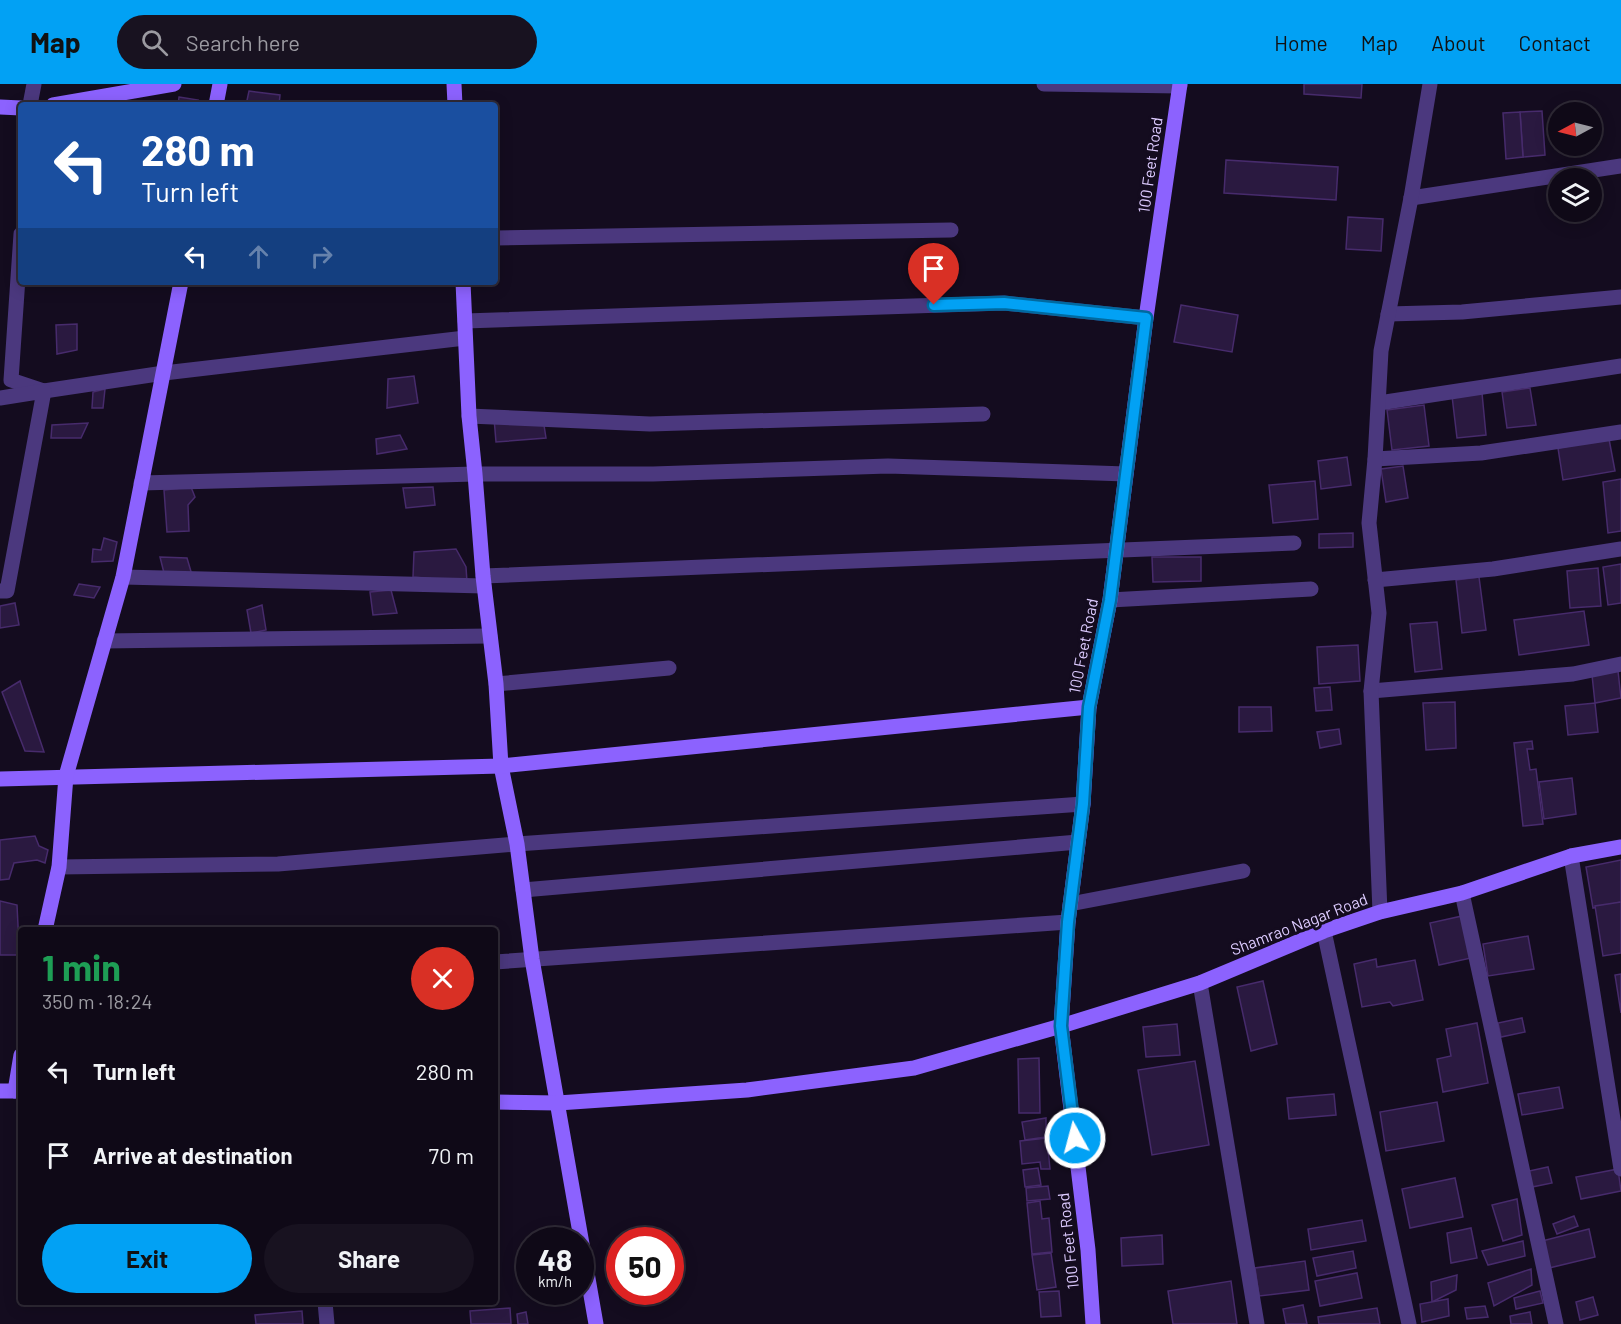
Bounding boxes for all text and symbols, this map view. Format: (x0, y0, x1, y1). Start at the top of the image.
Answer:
search box (117, 15, 537, 69)
text: Map (30, 25, 81, 59)
icon: search (138, 26, 171, 59)
text: Search here (186, 29, 300, 55)
text: Home (1274, 30, 1328, 55)
text: Map (1361, 30, 1398, 55)
text: About (1431, 30, 1486, 55)
text: Contact (1519, 30, 1591, 55)
north arrow (1548, 102, 1602, 156)
map controls (1548, 102, 1602, 222)
street label: 100 Feet Road (1133, 116, 1166, 214)
text: 280 m (141, 124, 255, 174)
icon: left (42, 126, 120, 204)
button: layers (1548, 168, 1602, 222)
text: Turn left (141, 175, 239, 207)
icon: left (179, 240, 212, 273)
icon: ahead (242, 240, 275, 273)
icon: right (305, 240, 338, 273)
pin (908, 243, 959, 305)
icon: arrive (917, 252, 950, 285)
street label: 100 Feet Road (1064, 597, 1101, 695)
street label: Shamrao Nagar Road (1228, 889, 1370, 958)
text: 1 min (42, 945, 121, 988)
button: close (411, 947, 474, 1010)
text: 350 m · 18:24 (42, 989, 153, 1013)
icon: left (42, 1055, 75, 1088)
text: Turn left (93, 1058, 176, 1084)
text: 280 m (416, 1058, 474, 1084)
position arrow (1043, 1106, 1107, 1170)
icon: arrive (42, 1139, 75, 1172)
text: Arrive at destination (93, 1142, 292, 1168)
text: 70 m (429, 1142, 474, 1168)
street label: 100 Feet Road (1053, 1192, 1082, 1290)
button: Exit (42, 1224, 252, 1293)
button: Share (264, 1224, 474, 1293)
speed limit sign: 50 (606, 1227, 684, 1305)
text: 48 (538, 1241, 572, 1277)
text: km/h (538, 1272, 572, 1290)

